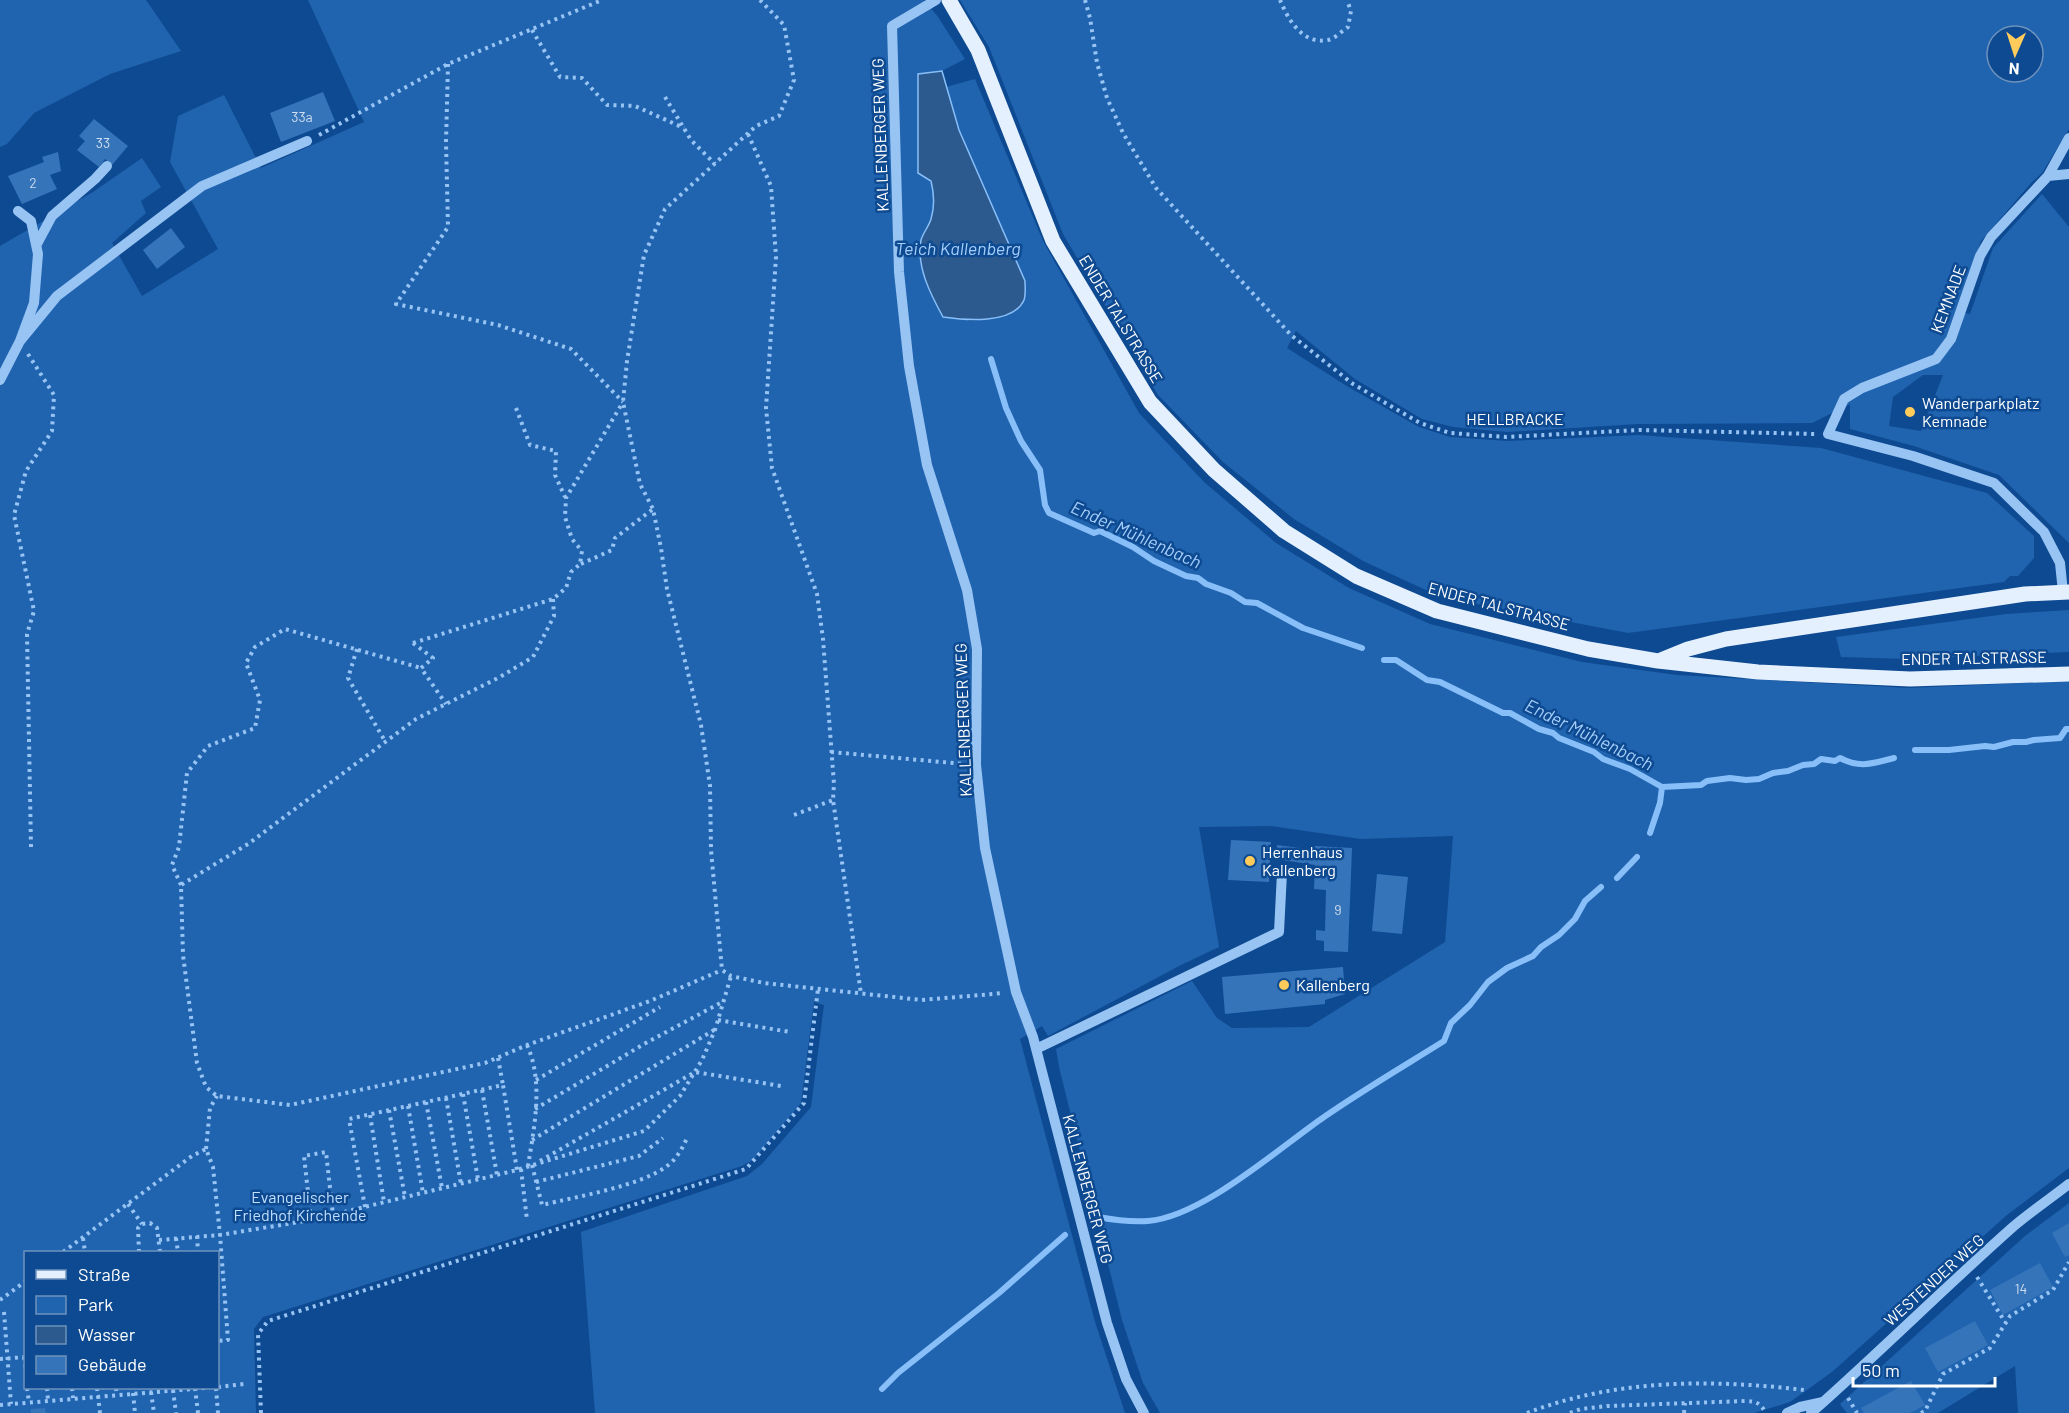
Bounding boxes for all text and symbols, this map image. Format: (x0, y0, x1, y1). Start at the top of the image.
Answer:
north arrow (1985, 24, 2045, 84)
street label: KALLENBERGER WEG (867, 58, 892, 212)
text: N (2008, 60, 2020, 79)
house number: 33a (291, 108, 313, 125)
house number: 33 (96, 134, 110, 151)
house number: 2 (29, 174, 37, 191)
water label: Teich Kallenberg (895, 237, 1021, 259)
street label: ENDER TALSTRASSE (1076, 251, 1167, 386)
street label: KEMNADE (1926, 262, 1969, 335)
place label: Wanderparkplatz Kemnade (1922, 393, 2039, 430)
marker: Wanderparkplatz Kemnade (1903, 405, 1917, 419)
street label: HELLBRACKE (1466, 409, 1564, 428)
water label: Ender Mühlenbach (1068, 496, 1205, 573)
street label: ENDER TALSTRASSE (1426, 577, 1572, 634)
street label: KALLENBERGER WEG (950, 643, 975, 797)
street label: ENDER TALSTRASSE (1901, 647, 2047, 668)
water label: Ender Mühlenbach (1522, 694, 1657, 775)
place label: Herrenhaus Kallenberg (1262, 842, 1343, 879)
marker: Herrenhaus Kallenberg (1243, 854, 1257, 868)
house number: 9 (1334, 901, 1342, 918)
place label: Kallenberg (1296, 975, 1370, 994)
marker: Kallenberg (1277, 978, 1291, 992)
street label: KALLENBERGER WEG (1059, 1112, 1118, 1266)
park label: Evangelischer Friedhof Kirchende (234, 1187, 366, 1224)
street label: WESTENDER WEG (1880, 1230, 1987, 1329)
legend (24, 1251, 219, 1389)
text: Straße (78, 1263, 130, 1285)
house number: 14 (2015, 1280, 2027, 1297)
text: Park (78, 1293, 113, 1315)
text: Wasser (78, 1323, 136, 1345)
scale bar (1853, 1350, 1996, 1388)
text: Gebäude (78, 1353, 147, 1375)
text: 50 m (1862, 1359, 1900, 1381)

